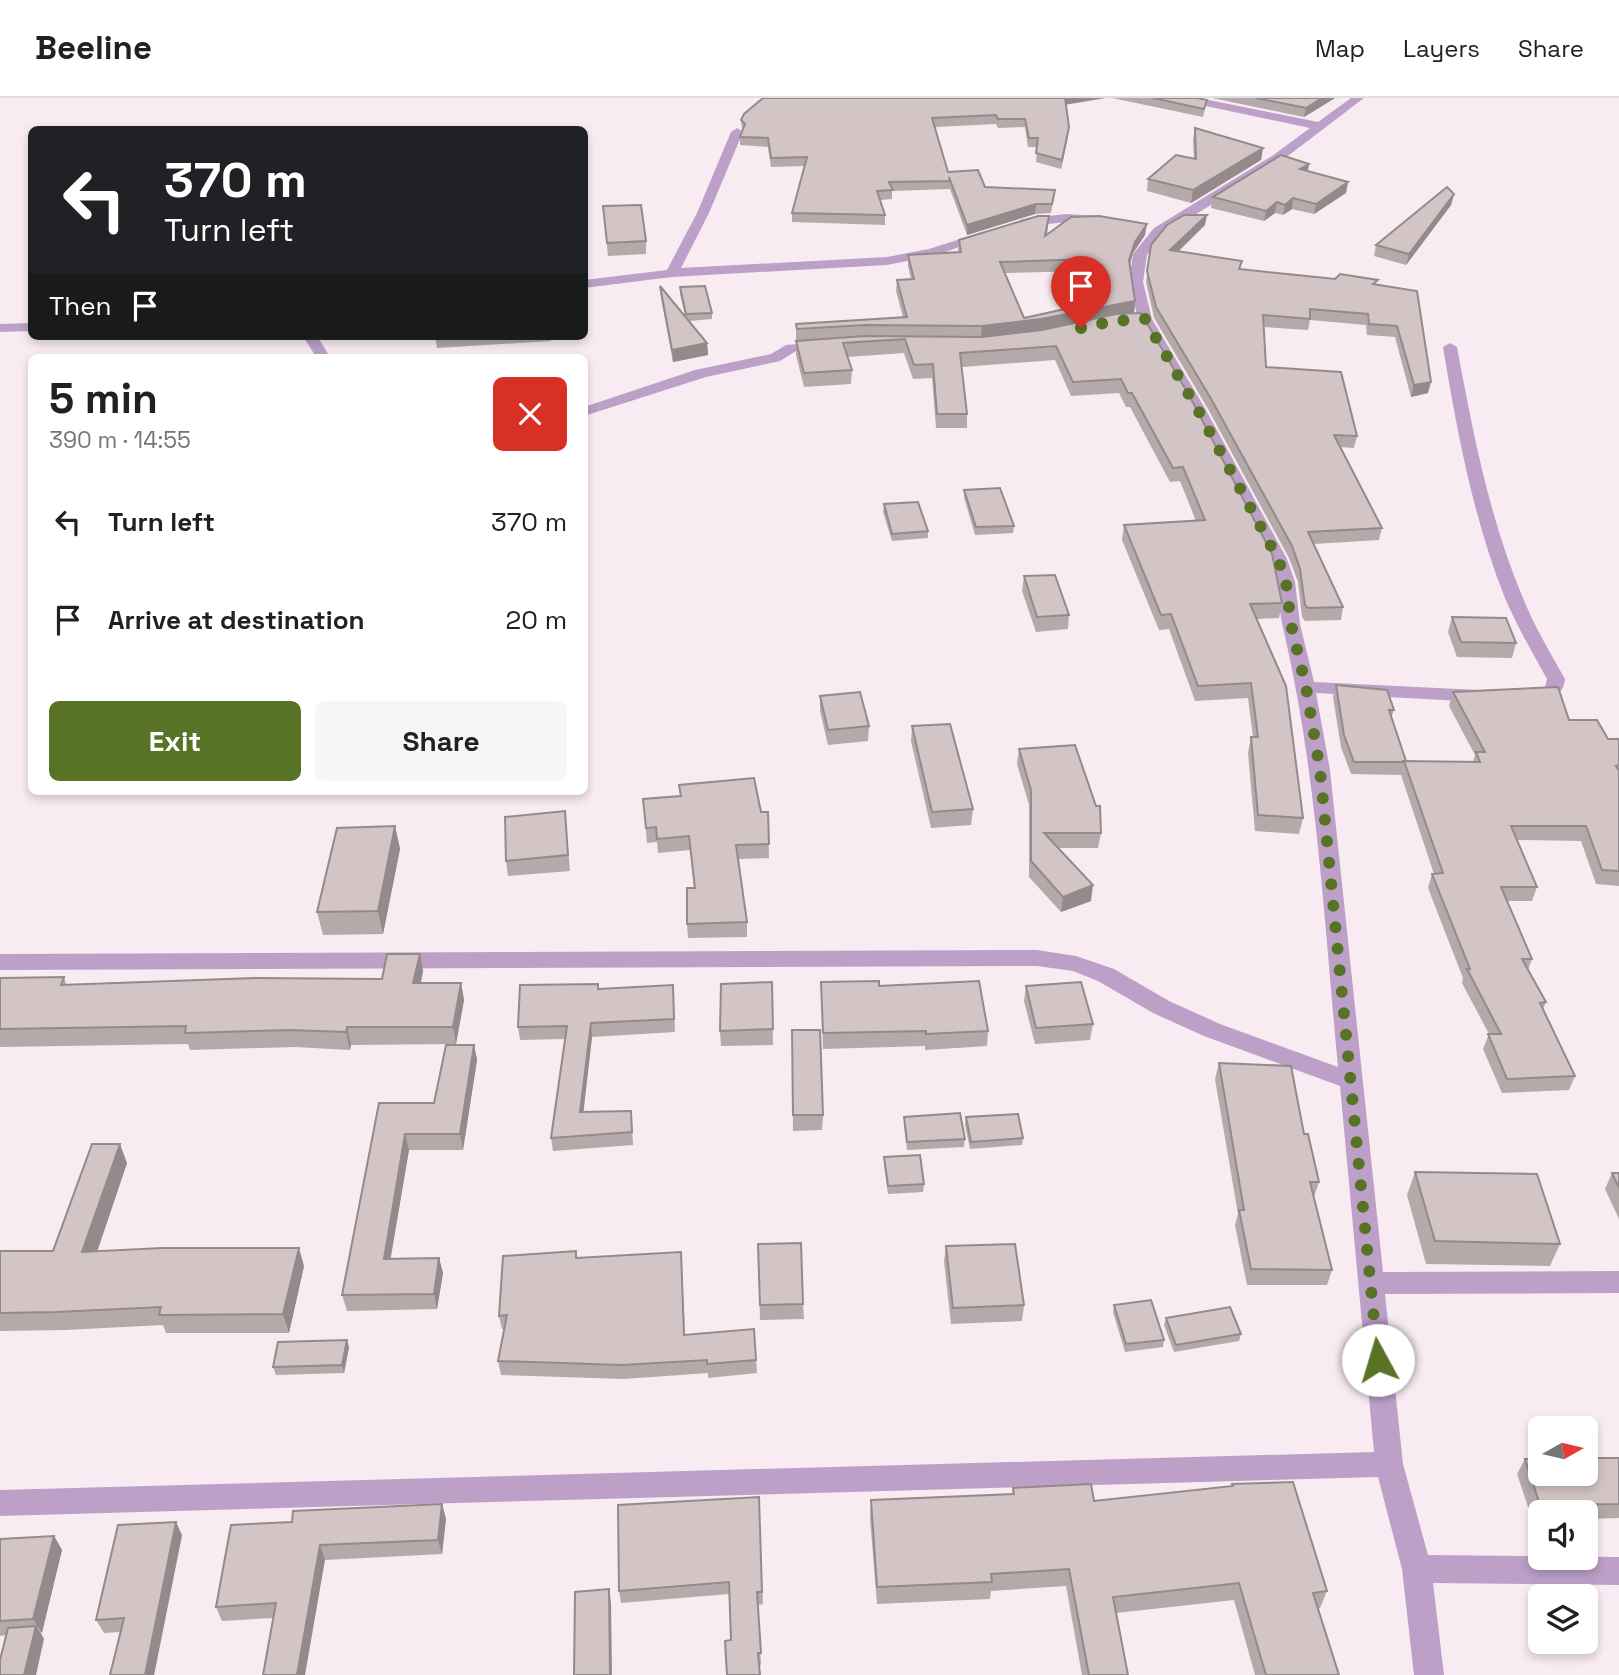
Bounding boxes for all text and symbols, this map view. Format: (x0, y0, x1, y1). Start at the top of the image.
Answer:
text: Beeline (35, 27, 152, 69)
text: Map (1315, 33, 1365, 64)
text: Layers (1403, 33, 1480, 64)
text: Share (1518, 33, 1584, 64)
text: 370 m (164, 149, 307, 211)
icon: left (49, 154, 140, 245)
text: Turn left (164, 210, 294, 250)
pin (1051, 256, 1111, 328)
icon: arrive (1062, 267, 1100, 305)
icon: arrive (126, 287, 164, 325)
text: Then (49, 289, 112, 323)
text: 5 min (49, 372, 158, 425)
button: close (493, 377, 567, 451)
text: 390 m · 14:55 (49, 425, 191, 455)
icon: left (49, 503, 87, 541)
text: Turn left (108, 505, 215, 539)
text: 370 m (491, 505, 567, 539)
icon: arrive (49, 601, 87, 639)
text: Arrive at destination (108, 603, 365, 637)
text: 20 m (506, 603, 567, 637)
button: Exit (49, 701, 301, 781)
button: Share (315, 701, 567, 781)
position arrow (1341, 1323, 1415, 1397)
north arrow (1528, 1416, 1598, 1486)
map controls (1528, 1416, 1598, 1654)
button: sound (1528, 1500, 1598, 1570)
button: layers (1528, 1584, 1598, 1654)

